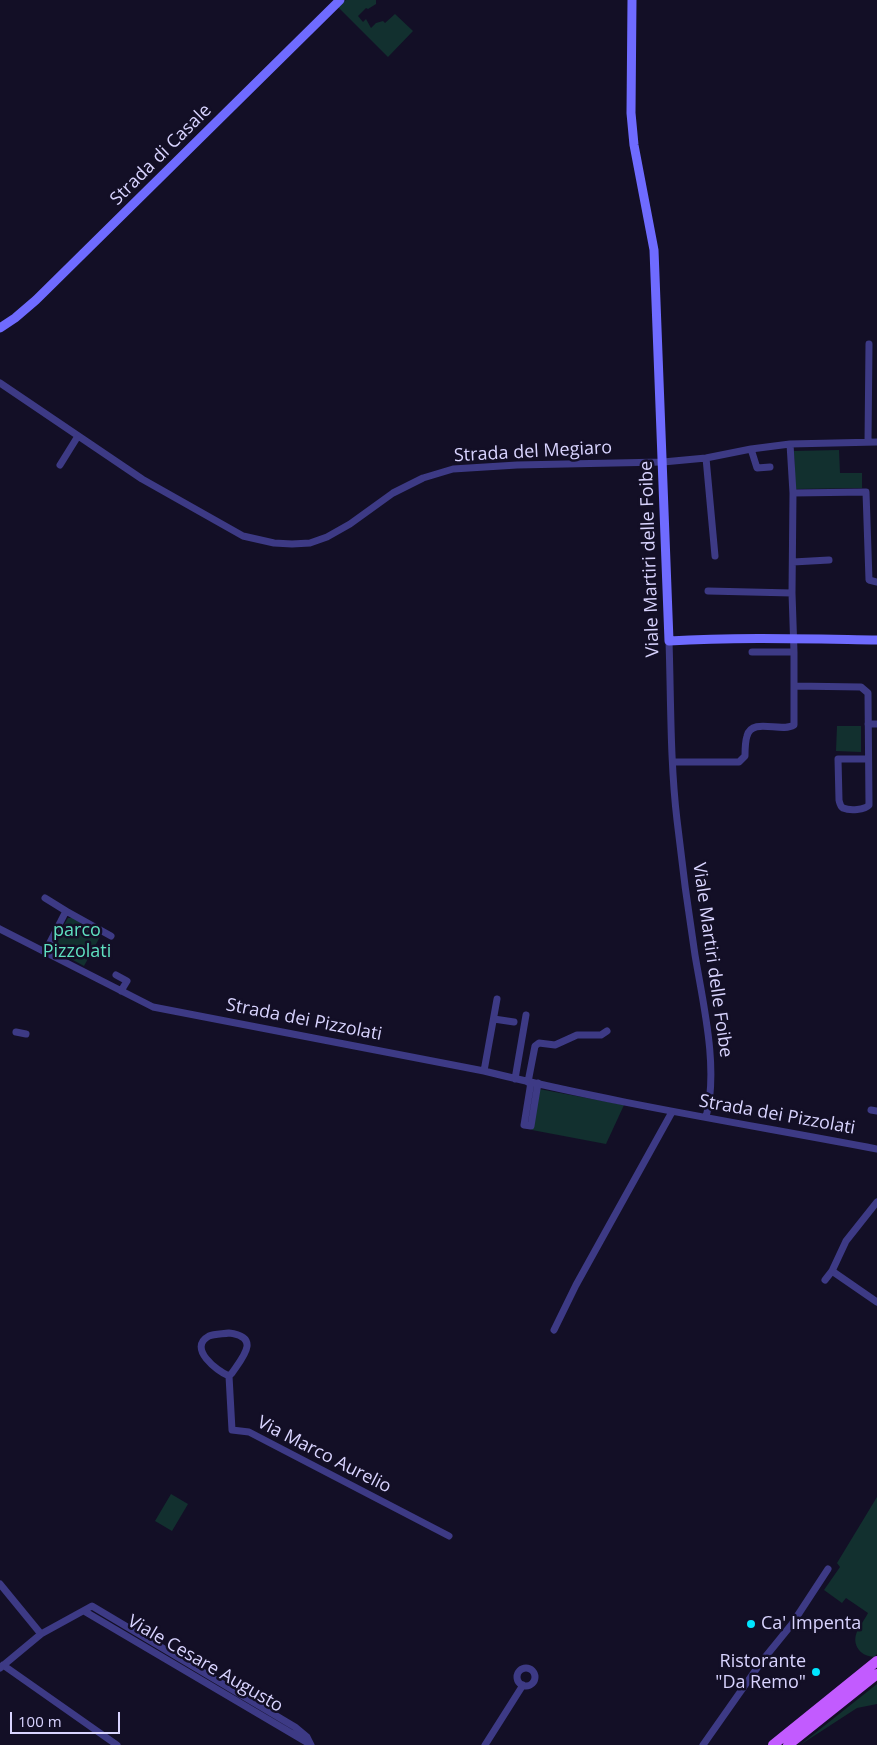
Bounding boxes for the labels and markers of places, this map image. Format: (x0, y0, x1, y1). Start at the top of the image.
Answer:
place label: Ca' Impenta (761, 1613, 861, 1635)
marker: Ca' Impenta (745, 1618, 757, 1630)
place label: Ristorante "Da Remo" (715, 1651, 806, 1694)
marker: Ristorante "Da Remo" (810, 1666, 822, 1678)

